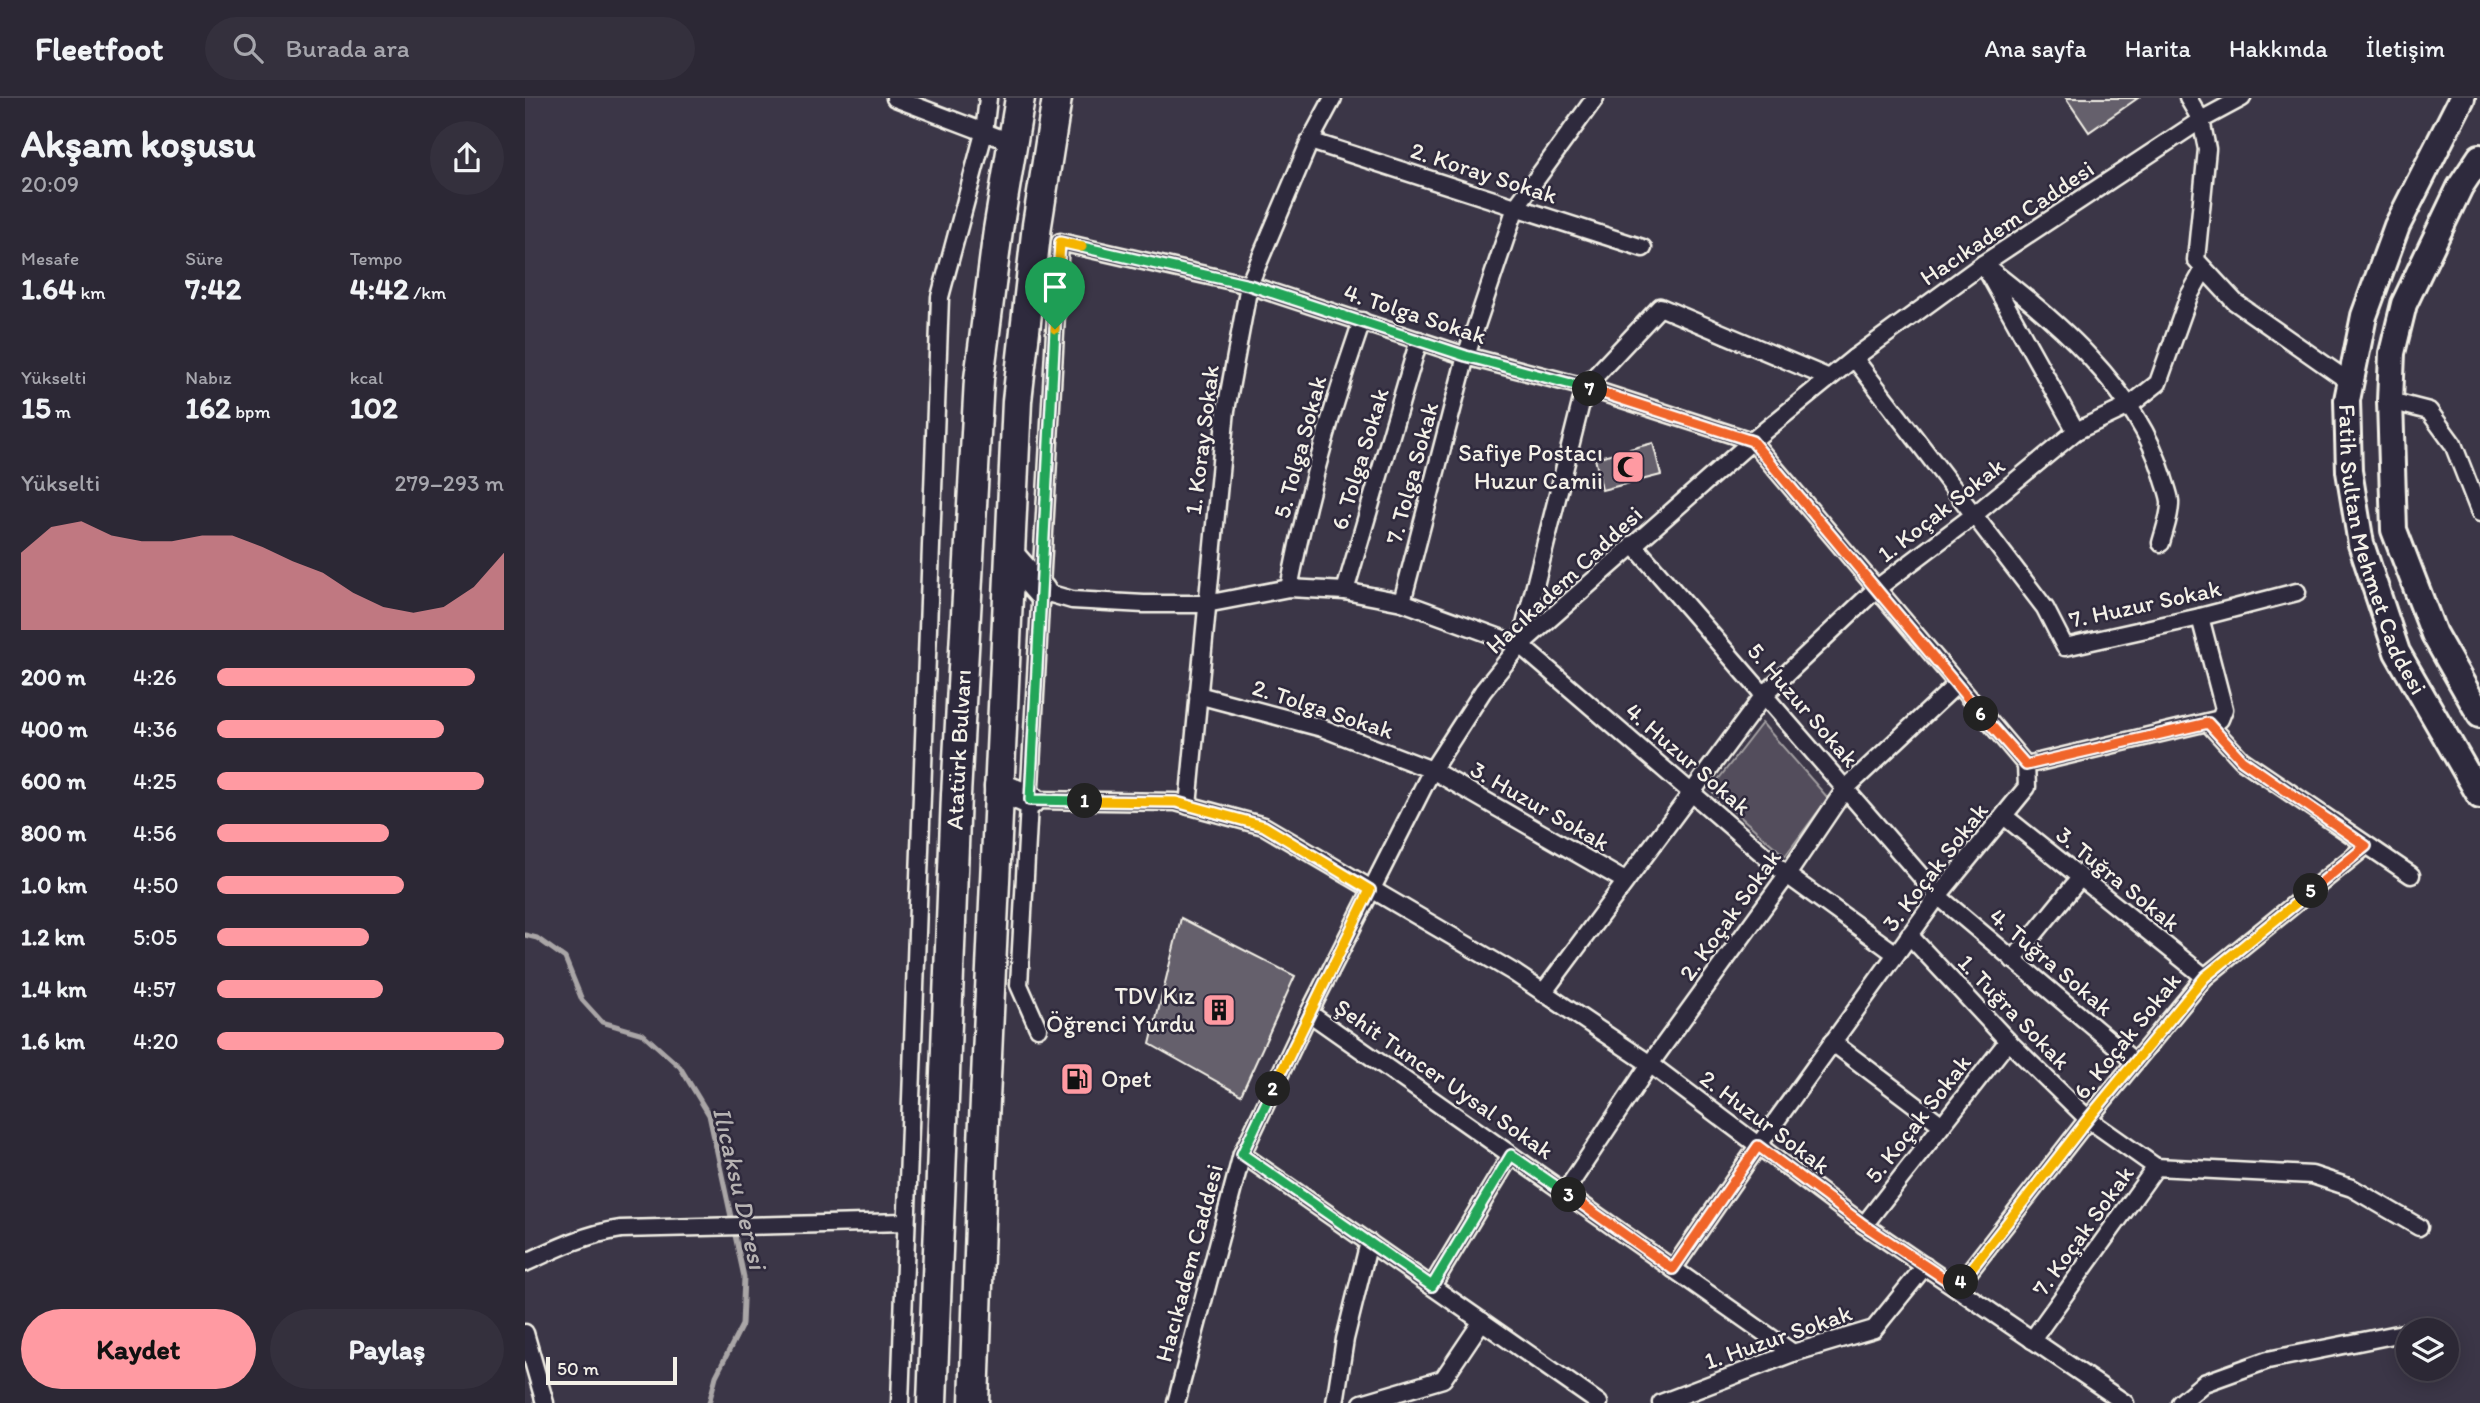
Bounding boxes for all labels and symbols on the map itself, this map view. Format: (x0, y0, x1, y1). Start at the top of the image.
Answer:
street label: 2. Koray Sokak (1407, 135, 1562, 210)
street label: Hacıkadem Caddesi (1914, 154, 2099, 292)
pin (1025, 257, 1085, 329)
street label: 4. Tolga Sokak (1340, 277, 1491, 350)
street label: 1. Koray Sokak (1178, 363, 1225, 517)
street label: 5. Tolga Sokak (1267, 372, 1333, 521)
pin: 7 (1573, 372, 1607, 406)
street label: 6. Tolga Sokak (1324, 384, 1395, 533)
street label: 7. Tolga Sokak (1379, 398, 1445, 547)
street label: Fatih Sultan Mehmet Caddesi (2333, 404, 2433, 700)
place label: Safiye Postacı Huzur Camii (1458, 438, 1603, 495)
mosque icon: Safiye Postacı Huzur Camii (1609, 448, 1647, 486)
street label: 1. Koçak Sokak (1871, 451, 2011, 568)
street label: Hacıkadem Caddesi (1479, 500, 1648, 660)
street label: 7. Huzur Sokak (2066, 573, 2224, 634)
street label: 5. Huzur Sokak (1741, 636, 1866, 773)
street label: Atatürk Bulvarı (940, 668, 977, 830)
street label: 2. Tolga Sokak (1249, 672, 1398, 745)
street label: 4. Huzur Sokak (1619, 696, 1758, 822)
pin: 6 (1963, 696, 1999, 732)
street label: 3. Huzur Sokak (1465, 754, 1616, 857)
pin: 1 (1067, 784, 1103, 818)
street label: 3. Koçak Sokak (1875, 796, 1994, 937)
street label: 3. Tuğra Sokak (2050, 820, 2187, 938)
street label: 2. Koçak Sokak (1672, 843, 1787, 986)
pin: 5 (2293, 874, 2328, 908)
street label: 4. Tuğra Sokak (1984, 901, 2120, 1022)
street label: 1. Tuğra Sokak (1952, 948, 2077, 1076)
street label: 6. Koçak Sokak (2067, 966, 2187, 1105)
place label: TDV Kız Öğrenci Yurdu (1046, 981, 1195, 1038)
building icon: TDV Kız Öğrenci Yurdu (1200, 991, 1238, 1029)
street label: Şehit Tuncer Uysal Sokak (1329, 992, 1560, 1166)
street label: 5. Koçak Sokak (1858, 1048, 1977, 1189)
fuel station icon: Opet (1058, 1060, 1096, 1098)
street label: 2. Huzur Sokak (1694, 1063, 1837, 1180)
place label: Opet (1101, 1064, 1152, 1093)
pin: 2 (1255, 1072, 1291, 1107)
water label: Ilıcaksu Deresi (706, 1104, 775, 1274)
street label: 7. Koçak Sokak (2025, 1159, 2140, 1302)
street label: Hacıkadem Caddesi (1148, 1161, 1229, 1365)
pin: 3 (1551, 1178, 1587, 1212)
pin: 4 (1943, 1264, 1979, 1300)
street label: 1. Huzur Sokak (1700, 1298, 1856, 1375)
scale bar (546, 1354, 677, 1386)

